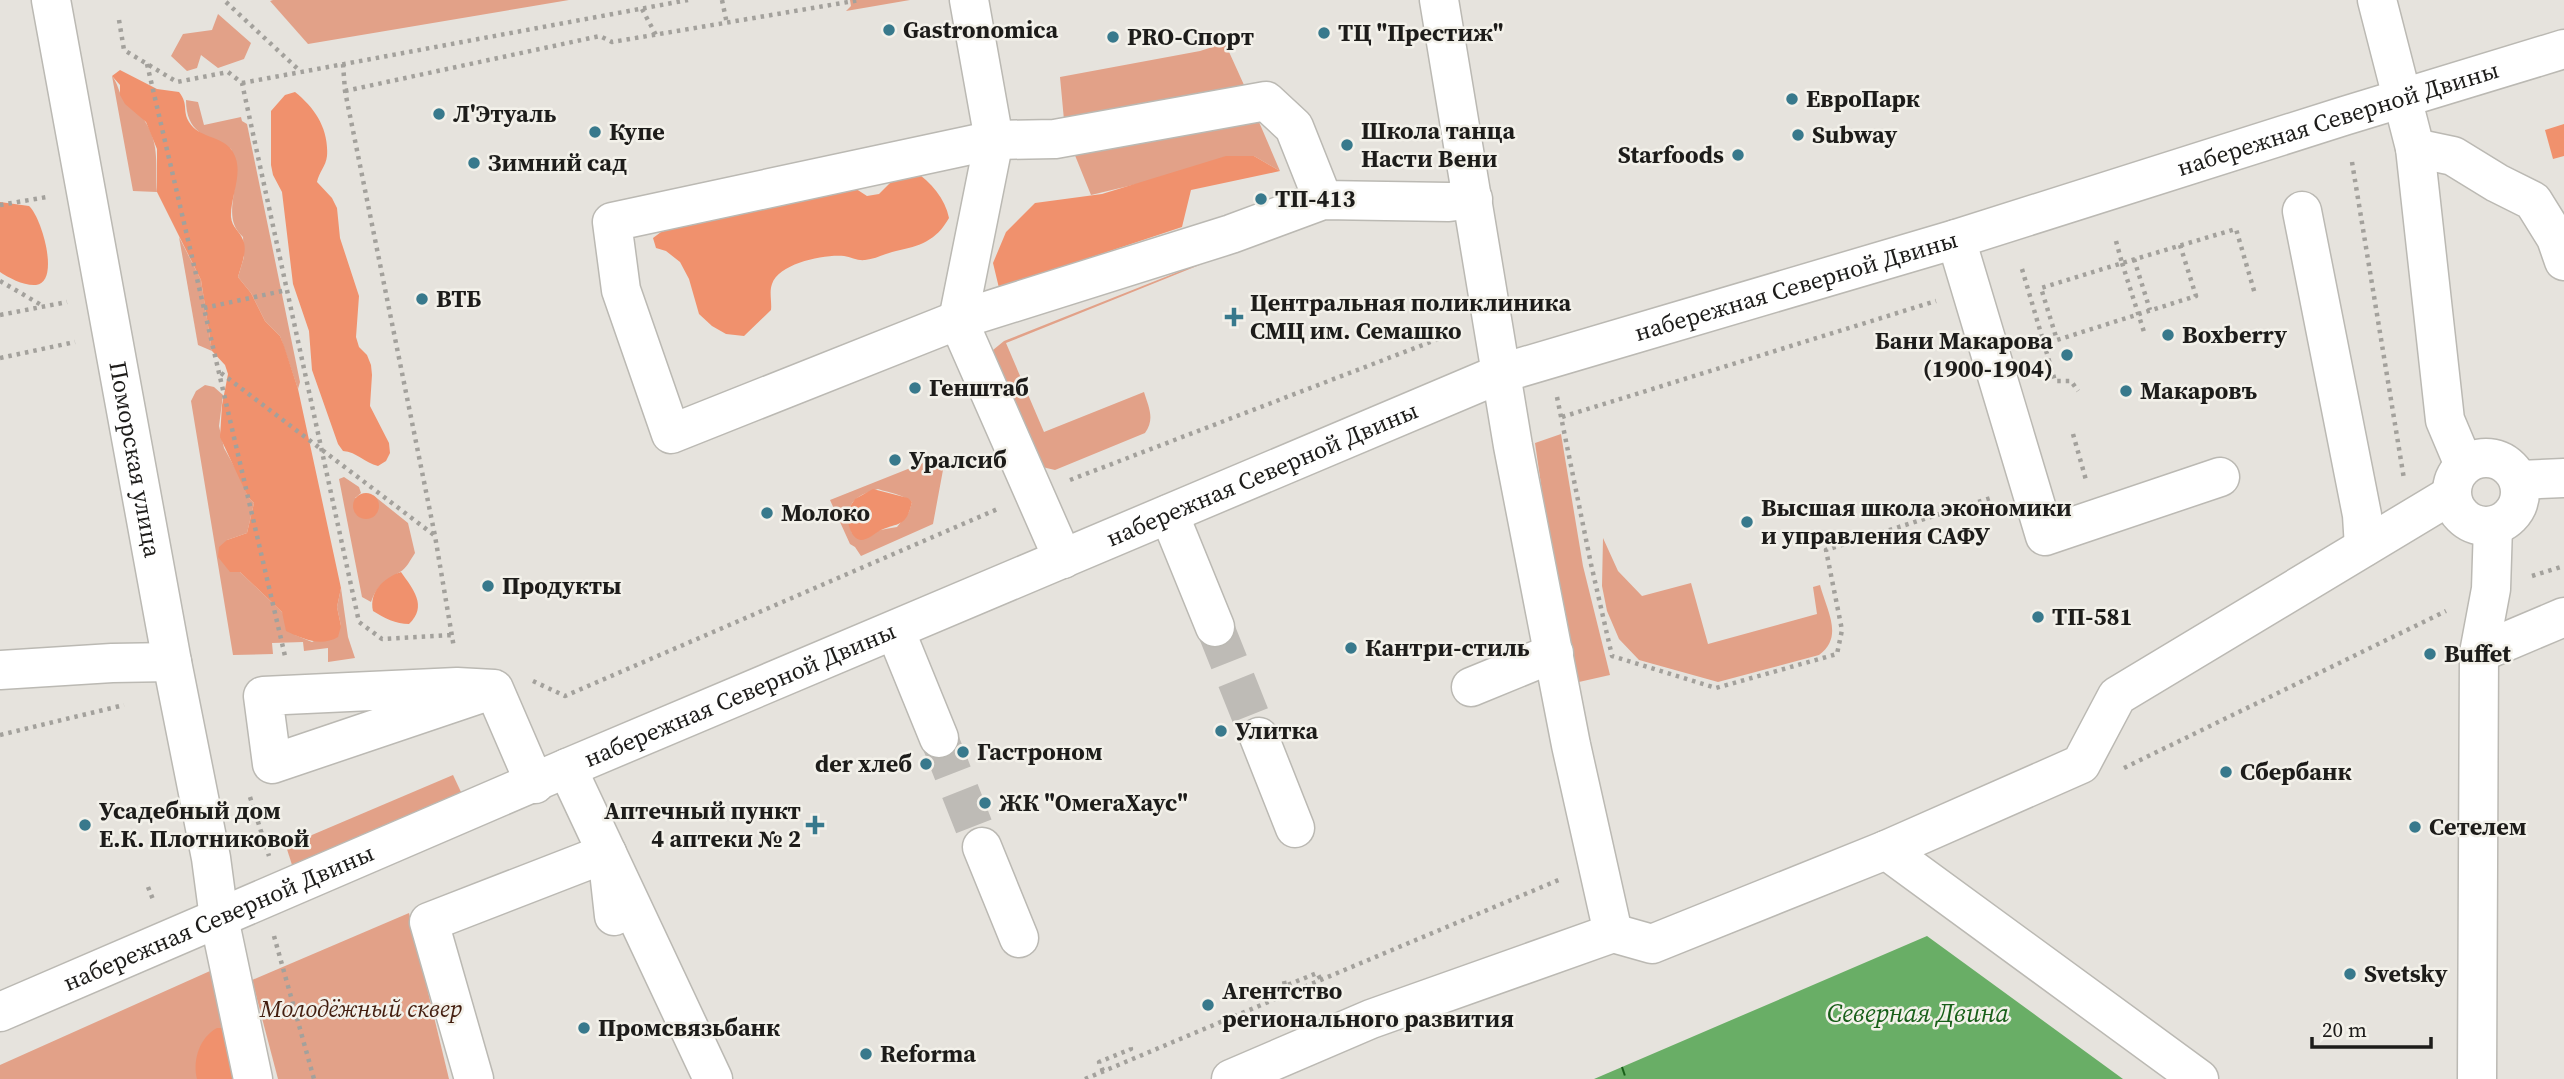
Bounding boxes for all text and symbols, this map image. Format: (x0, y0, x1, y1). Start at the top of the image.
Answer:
place label: Gastronomica (903, 13, 1058, 46)
place label: ТЦ "Престиж" (1338, 16, 1503, 49)
place label: PRO-Спорт (1127, 20, 1254, 53)
marker: Gastronomica (881, 22, 897, 38)
marker: ТЦ "Престиж" (1316, 25, 1332, 41)
marker: PRO-Спорт (1105, 29, 1121, 45)
street label: набережная Северной Двины (2173, 53, 2503, 184)
place label: ЕвроПарк (1806, 82, 1920, 115)
marker: ЕвроПарк (1784, 91, 1800, 107)
place label: Л'Этуаль (453, 97, 556, 130)
marker: Л'Этуаль (431, 106, 447, 122)
place label: Школа танца Насти Вени (1361, 114, 1515, 175)
place label: Купе (609, 115, 665, 148)
place label: Subway (1812, 118, 1897, 151)
marker: Купе (587, 124, 603, 140)
marker: Subway (1790, 127, 1806, 143)
marker: Школа танца Насти Вени (1339, 137, 1355, 153)
place label: Starfoods (1618, 138, 1724, 171)
place label: Зимний сад (488, 146, 627, 179)
marker: Starfoods (1730, 147, 1746, 163)
marker: Зимний сад (466, 155, 482, 171)
place label: ТП-413 (1275, 182, 1355, 215)
marker: ТП-413 (1253, 191, 1269, 207)
street label: набережная Северной Двины (1630, 222, 1962, 349)
place label: ВТБ (436, 282, 481, 315)
place label: Центральная поликлиника СМЦ им. Семашко (1250, 286, 1572, 347)
marker: ВТБ (414, 291, 430, 307)
marker: Центральная поликлиника СМЦ им. Семашко (1224, 307, 1244, 327)
place label: Boxberry (2182, 318, 2287, 351)
place label: Бани Макарова (1900-1904) (1875, 324, 2053, 385)
marker: Boxberry (2160, 327, 2176, 343)
marker: Бани Макарова (1900-1904) (2059, 347, 2075, 363)
street label: Поморская улица (101, 359, 170, 561)
place label: Генштаб (929, 371, 1029, 404)
place label: Макаровъ (2140, 374, 2257, 407)
marker: Генштаб (907, 380, 923, 396)
marker: Макаровъ (2118, 383, 2134, 399)
street label: набережная Северной Двины (1101, 393, 1423, 554)
place label: Уралсиб (909, 443, 1007, 476)
marker: Уралсиб (887, 452, 903, 468)
place label: Высшая школа экономики и управления САФУ (1761, 491, 2072, 552)
place label: Молоко (781, 496, 870, 529)
marker: Молоко (759, 505, 775, 521)
marker: Высшая школа экономики и управления САФУ (1739, 514, 1755, 530)
place label: Продукты (502, 569, 622, 602)
marker: Продукты (480, 578, 496, 594)
place label: ТП-581 (2052, 600, 2132, 633)
marker: ТП-581 (2030, 609, 2046, 625)
street label: набережная Северной Двины (579, 614, 901, 775)
place label: Кантри-стиль (1365, 631, 1530, 664)
place label: Buffet (2444, 637, 2511, 670)
marker: Кантри-стиль (1343, 640, 1359, 656)
marker: Buffet (2422, 646, 2438, 662)
place label: Улитка (1235, 714, 1318, 747)
marker: Улитка (1213, 723, 1229, 739)
place label: Гастроном (977, 735, 1103, 768)
marker: Гастроном (955, 744, 971, 760)
place label: der хлеб (815, 747, 912, 780)
place label: Сбербанк (2240, 755, 2351, 788)
marker: der хлеб (918, 756, 934, 772)
marker: Сбербанк (2218, 764, 2234, 780)
place label: ЖК "ОмегаХаус" (999, 786, 1188, 819)
place label: Усадебный дом Е.К. Плотниковой (99, 794, 310, 855)
place label: Аптечный пункт 4 аптеки № 2 (604, 794, 801, 855)
marker: ЖК "ОмегаХаус" (977, 795, 993, 811)
place label: Сетелем (2429, 810, 2527, 843)
marker: Усадебный дом Е.К. Плотниковой (77, 817, 93, 833)
marker: Аптечный пункт 4 аптеки № 2 (807, 817, 823, 833)
marker: Сетелем (2407, 819, 2423, 835)
street label: набережная Северной Двины (58, 836, 379, 999)
place label: Svetsky (2364, 957, 2448, 990)
marker: Svetsky (2342, 966, 2358, 982)
place label: Агентство регионального развития (1222, 974, 1514, 1035)
park label: Молодёжный сквер (259, 992, 462, 1025)
water label: Северная Двина (1827, 995, 2010, 1031)
marker: Агентство регионального развития (1200, 997, 1216, 1013)
scale bar (2312, 1006, 2431, 1050)
place label: Промсвязьбанк (598, 1011, 780, 1044)
text: 20 m (2322, 1015, 2367, 1044)
marker: Промсвязьбанк (576, 1020, 592, 1036)
place label: Reforma (880, 1037, 976, 1070)
marker: Reforma (858, 1046, 874, 1062)

